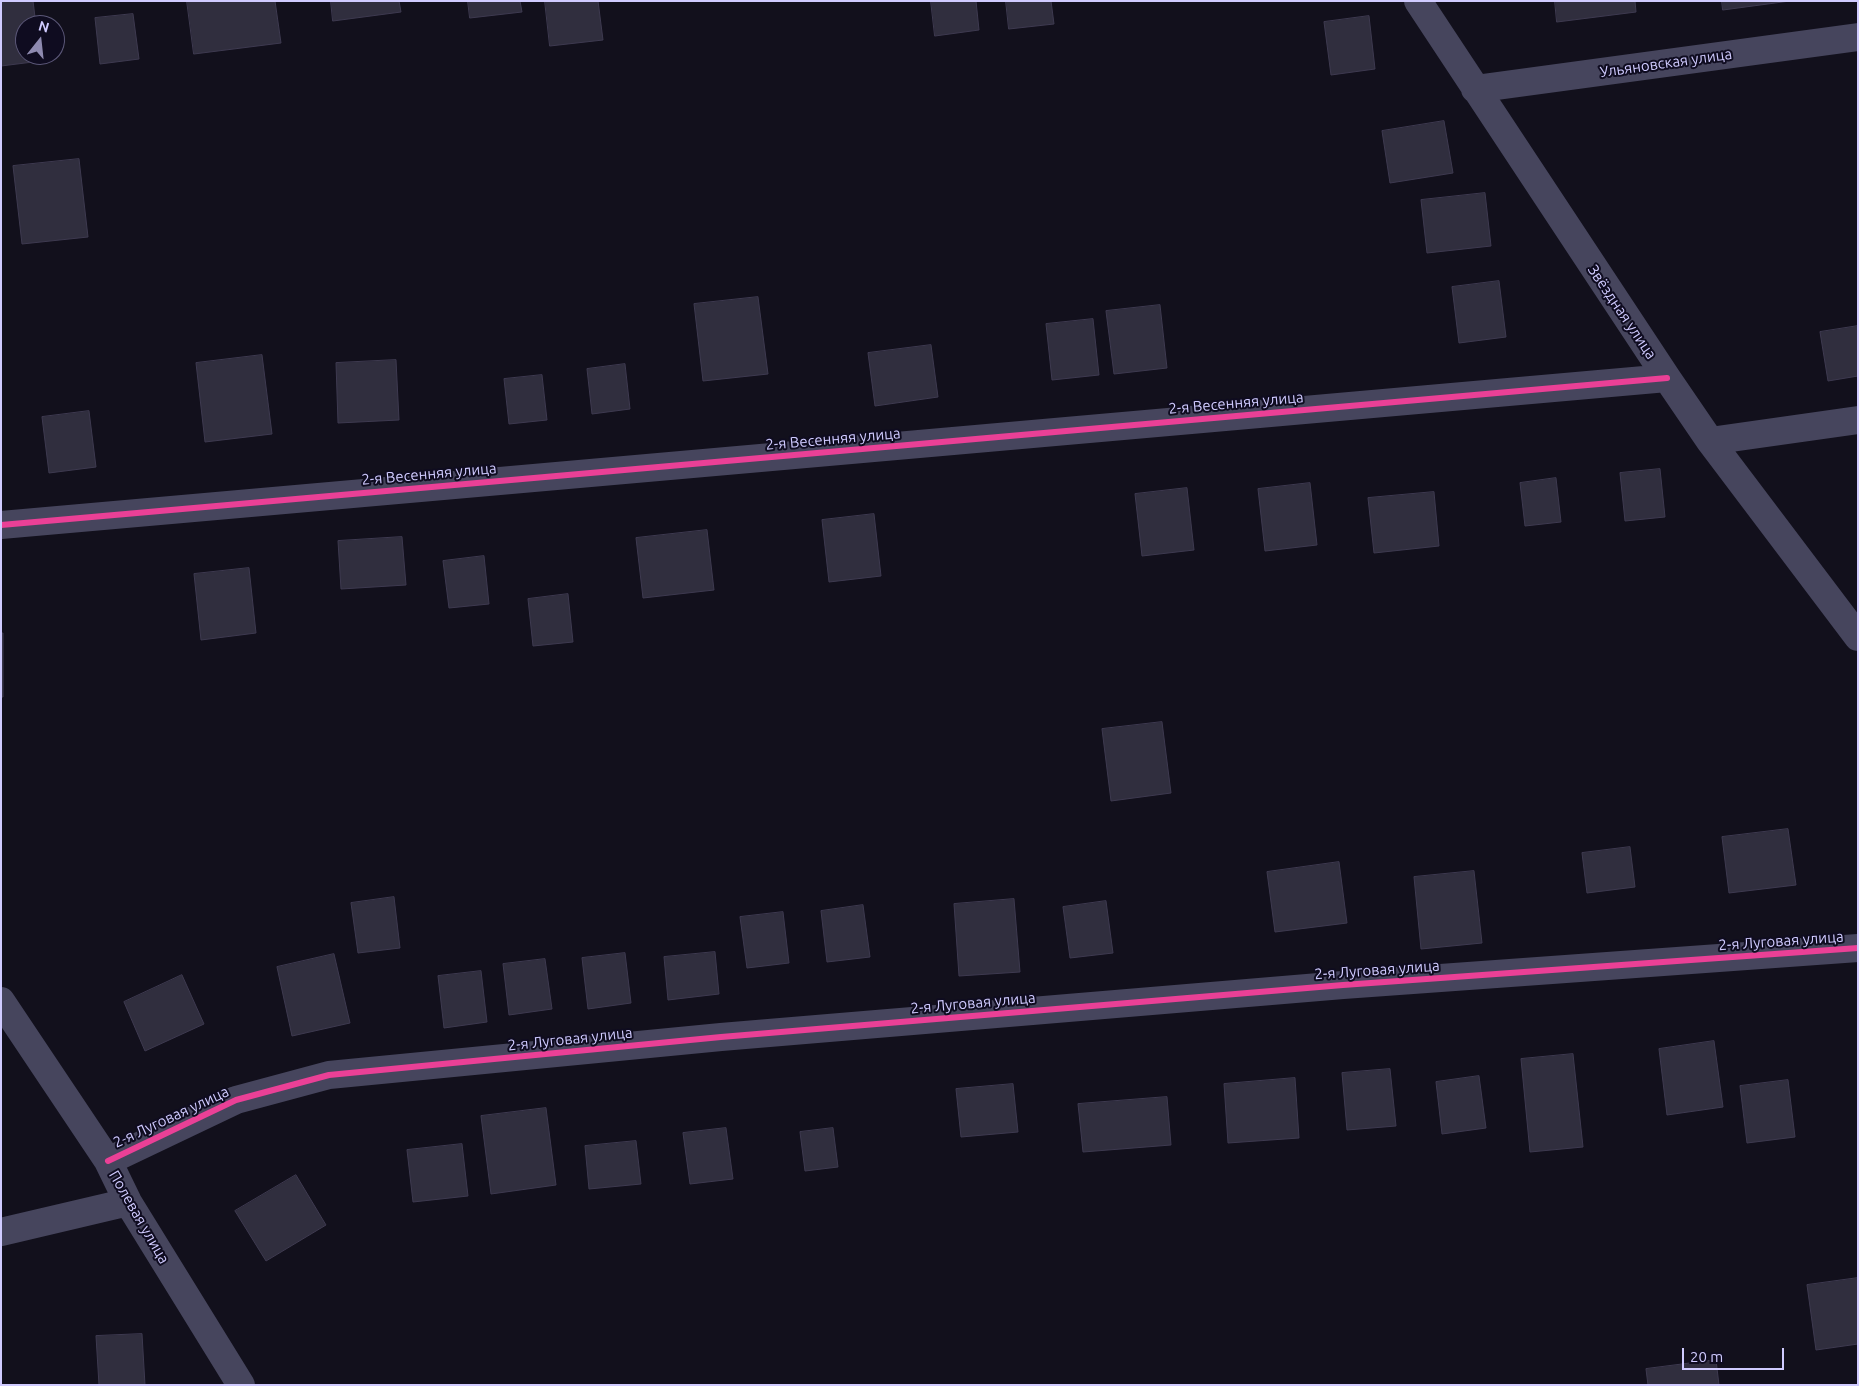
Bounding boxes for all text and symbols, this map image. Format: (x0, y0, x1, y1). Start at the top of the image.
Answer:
north arrow (15, 15, 65, 65)
text: N (37, 17, 51, 36)
street label: Ульяновская улица (1599, 45, 1733, 81)
street label: Звёздная улица (1584, 261, 1660, 363)
street label: 2-я Весенняя улица (1168, 388, 1304, 418)
street label: 2-я Весенняя улица (765, 424, 901, 454)
street label: 2-я Весенняя улица (361, 459, 497, 489)
street label: 2-я Луговая улица (1718, 928, 1844, 954)
street label: 2-я Луговая улица (1314, 957, 1440, 983)
street label: 2-я Луговая улица (910, 989, 1036, 1017)
street label: 2-я Луговая улица (507, 1024, 633, 1054)
street label: 2-я Луговая улица (110, 1082, 232, 1152)
street label: Полевая улица (105, 1167, 173, 1267)
scale bar (1684, 1338, 1786, 1370)
text: 20 m (1690, 1348, 1723, 1365)

